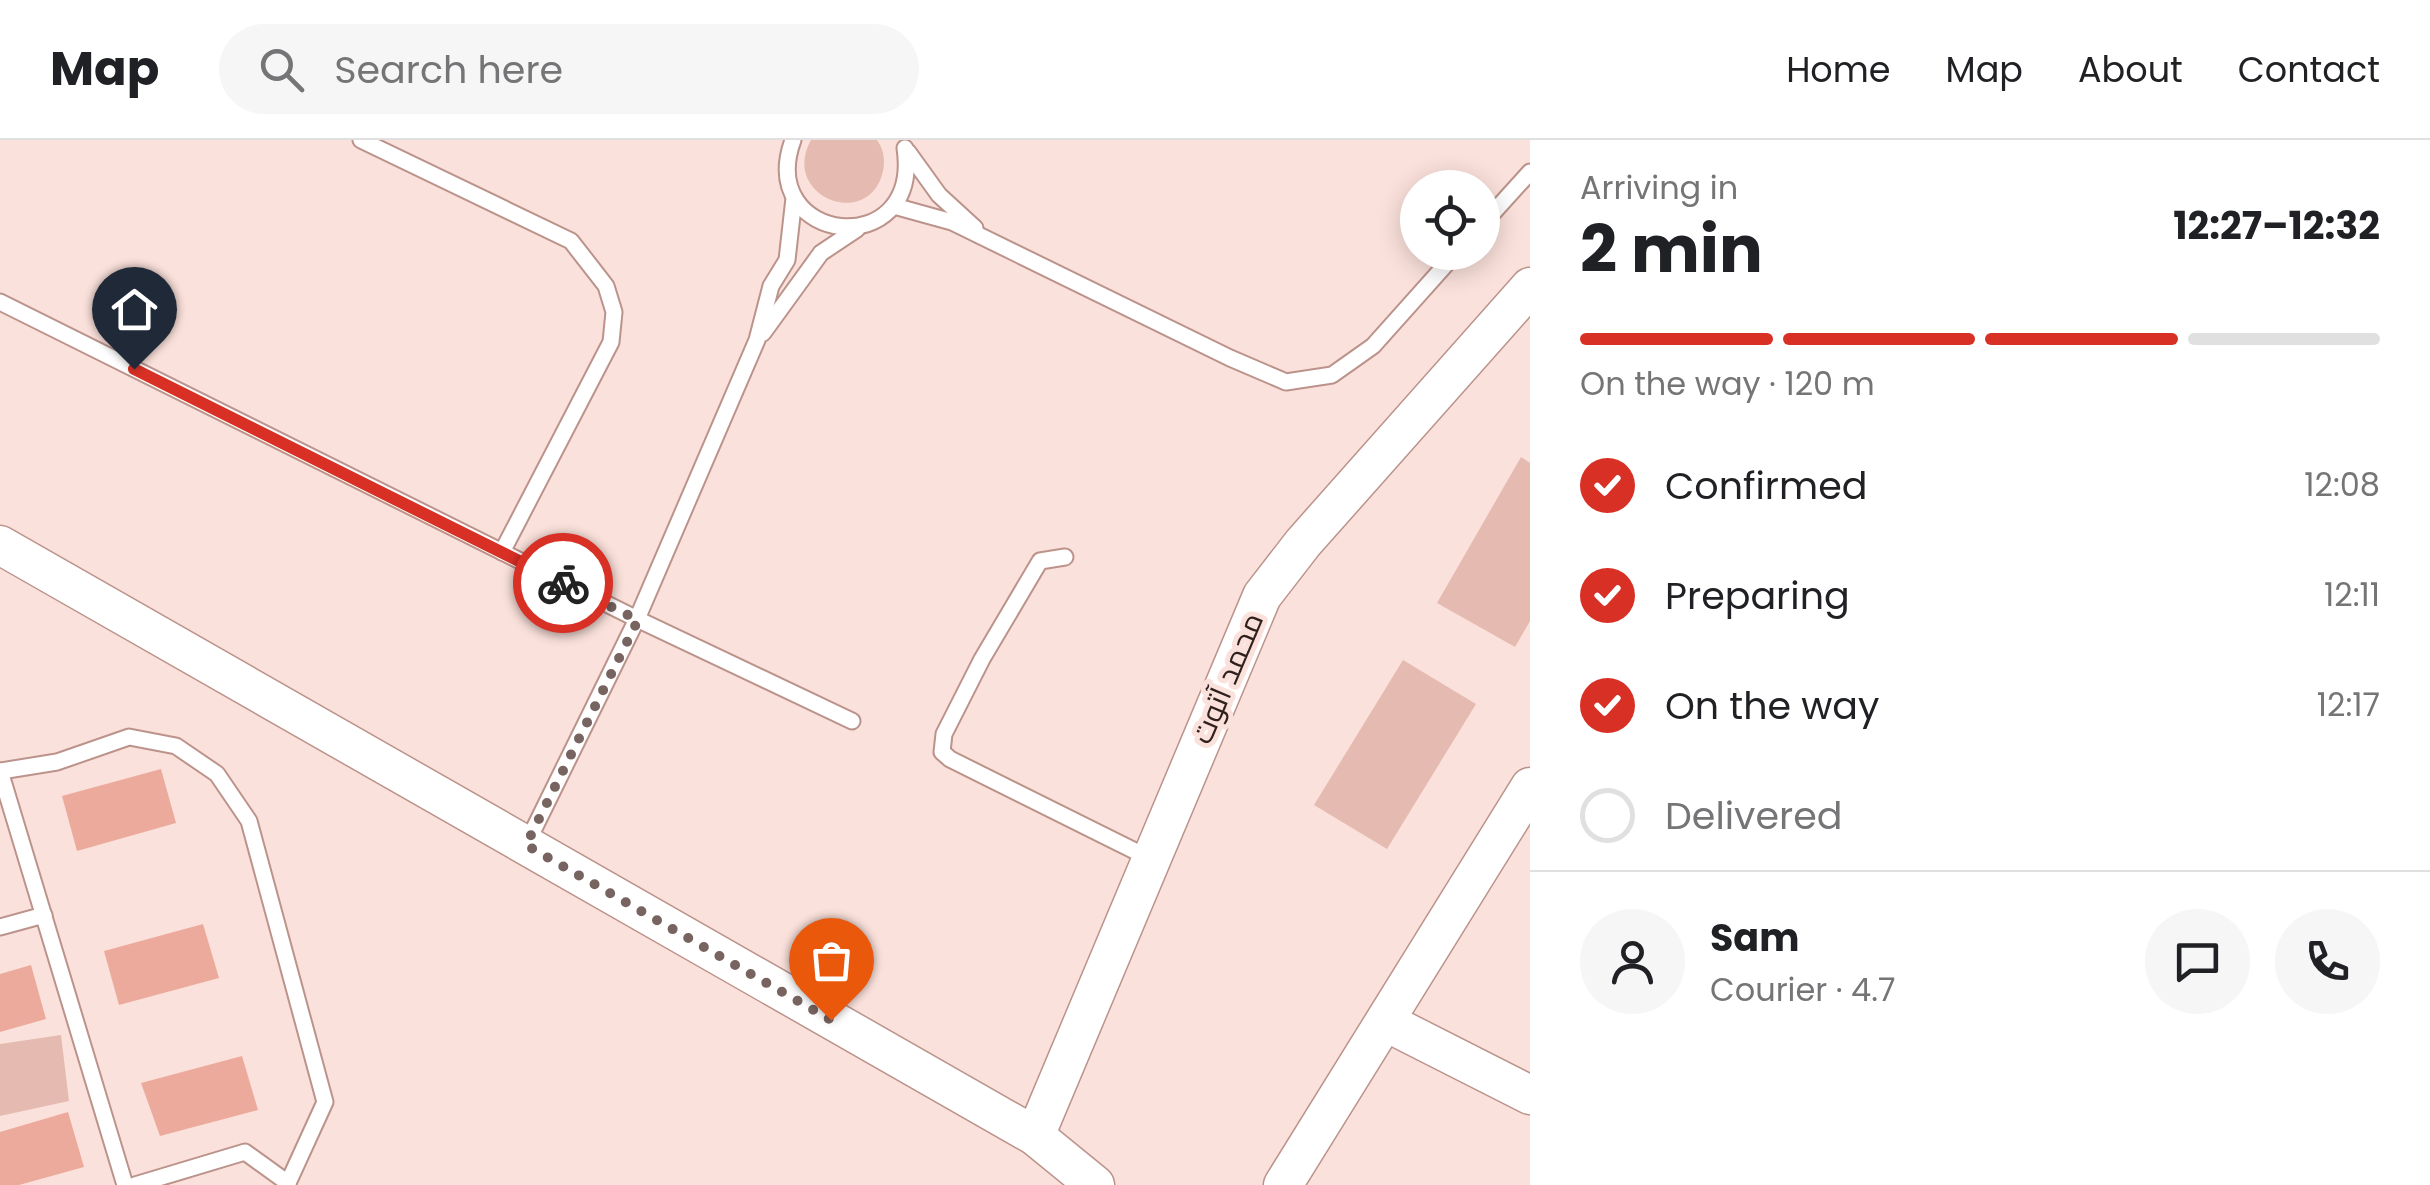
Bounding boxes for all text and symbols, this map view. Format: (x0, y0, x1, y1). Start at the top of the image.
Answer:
search box (219, 24, 919, 114)
text: Map (50, 35, 159, 102)
icon: search (254, 42, 309, 97)
text: Search here (334, 43, 563, 96)
text: Home (1786, 45, 1891, 94)
text: Map (1946, 45, 2023, 94)
text: About (2078, 45, 2183, 94)
text: Contact (2238, 45, 2380, 94)
text: Arriving in (1580, 165, 1738, 210)
map controls (1400, 170, 1500, 270)
button: locate (1400, 170, 1500, 270)
text: 12:27–12:32 (2173, 199, 2380, 252)
text: 2 min (1580, 204, 1763, 295)
pin (92, 267, 177, 370)
icon: home (107, 282, 162, 337)
text: On the way · 120 m (1580, 361, 1875, 406)
icon: check (1580, 458, 1635, 513)
text: Confirmed (1665, 459, 1867, 512)
text: 12:08 (2304, 462, 2380, 507)
courier (513, 533, 613, 633)
icon: bike (536, 556, 591, 611)
icon: check (1580, 568, 1635, 623)
text: Preparing (1665, 569, 1850, 622)
text: 12:11 (2324, 572, 2380, 617)
street label: محمد آتوت (1180, 606, 1274, 750)
icon: check (1580, 678, 1635, 733)
text: On the way (1665, 679, 1879, 732)
text: 12:17 (2317, 682, 2380, 727)
text: Delivered (1665, 789, 1842, 842)
button: person (1580, 909, 1685, 1014)
button: chat (2145, 909, 2250, 1014)
button: phone (2275, 909, 2380, 1014)
text: Sam (1710, 911, 1799, 964)
pin (789, 918, 874, 1021)
icon: bag (804, 933, 859, 988)
text: Courier · 4.7 (1710, 967, 1895, 1012)

